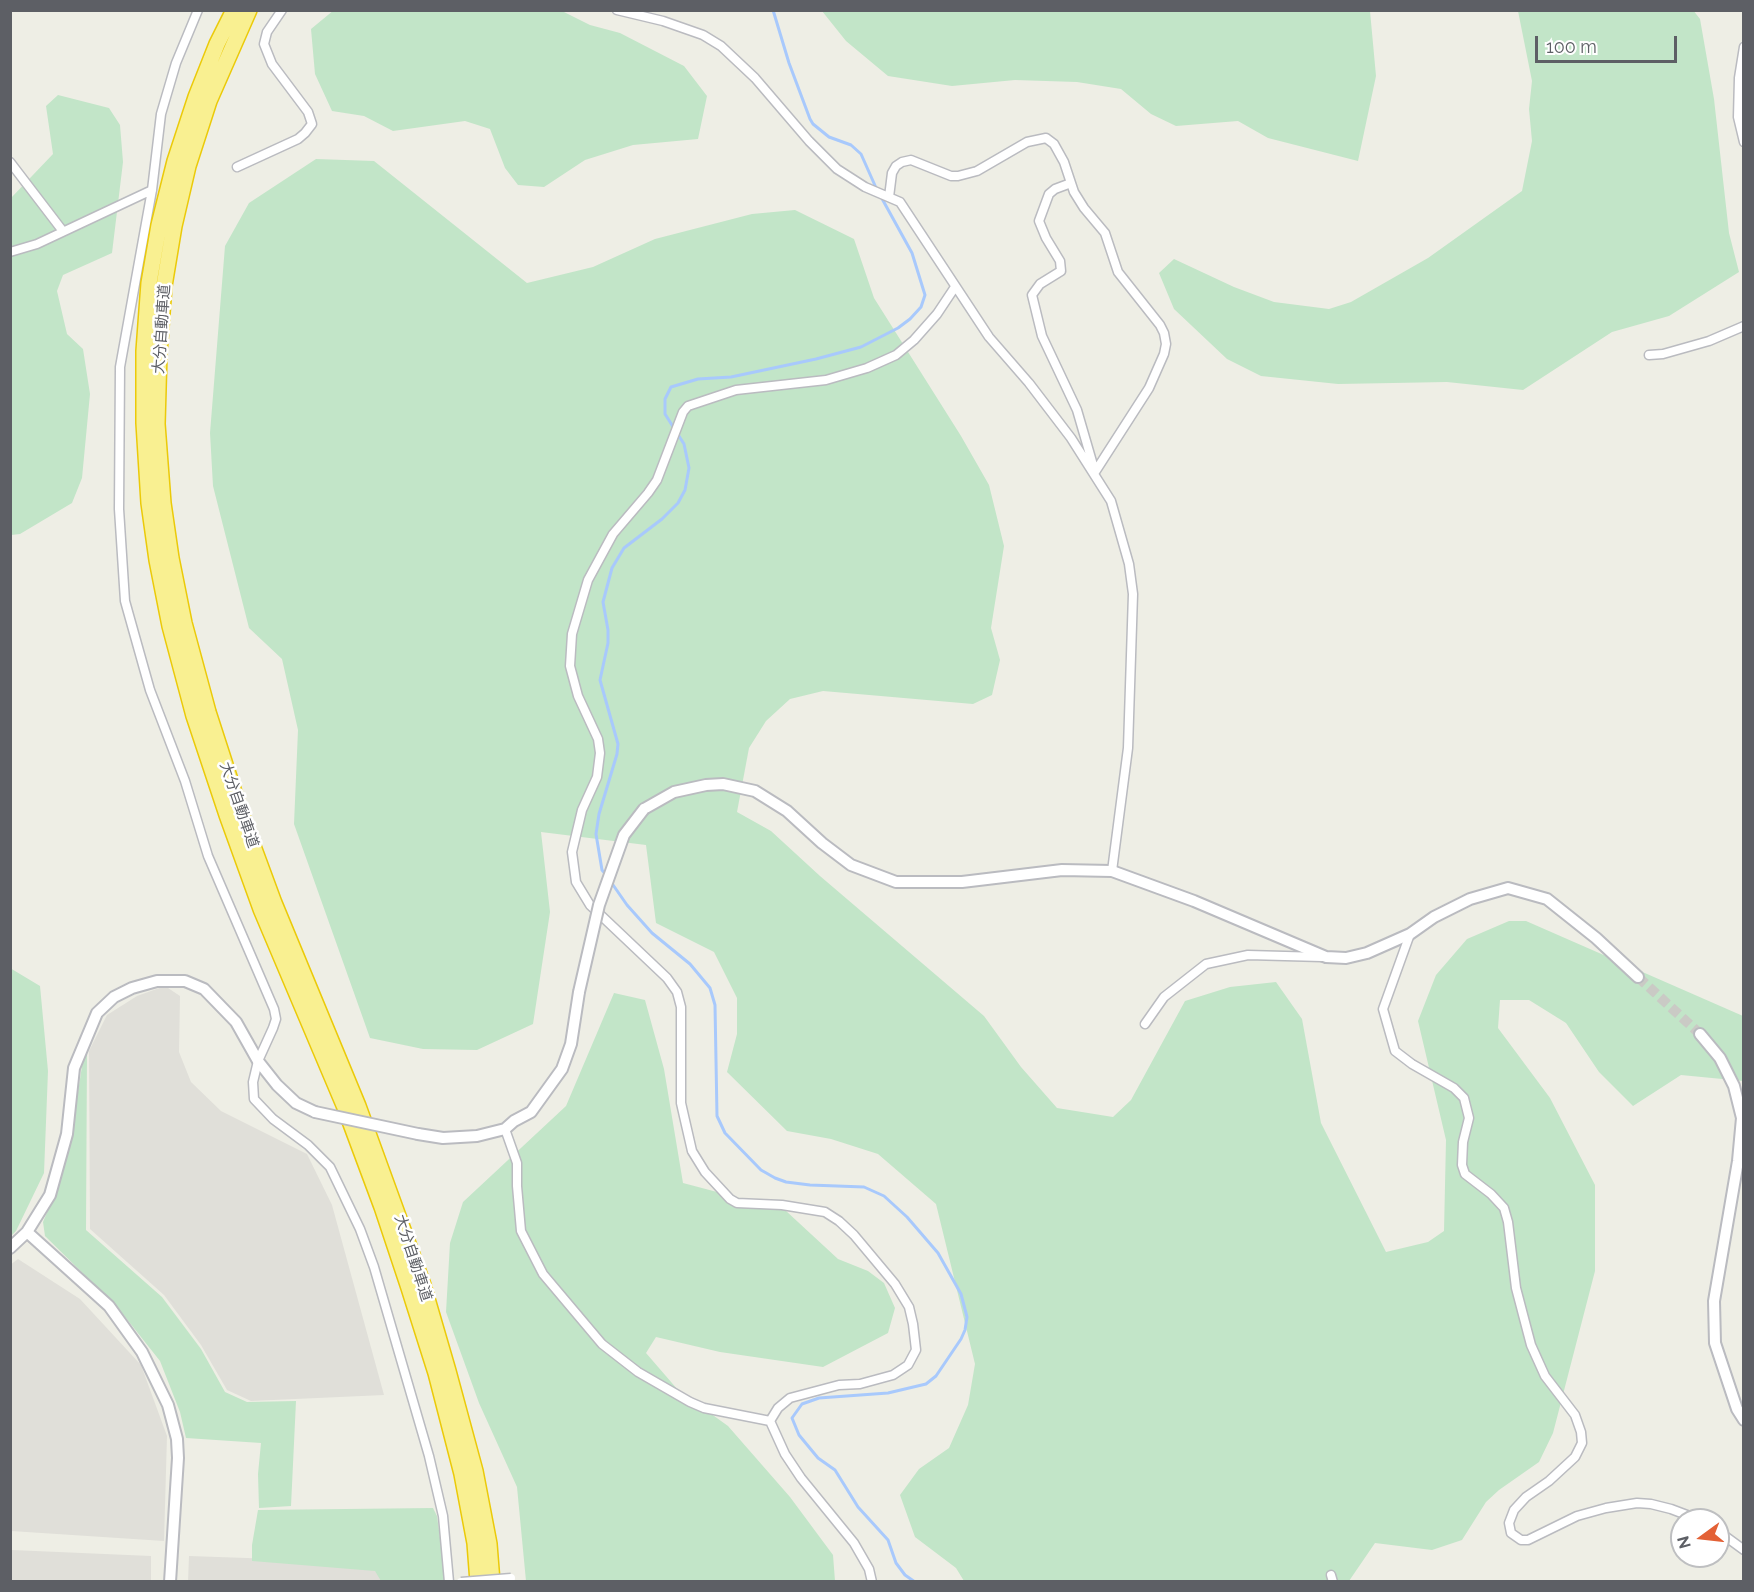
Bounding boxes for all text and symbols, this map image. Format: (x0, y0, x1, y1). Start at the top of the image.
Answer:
scale bar (1538, 24, 1680, 62)
text: 100 m (1546, 36, 1597, 57)
street label: 大分自動車道 (150, 283, 174, 375)
street label: 大分自動車道 (216, 760, 262, 850)
street label: 大分自動車道 (391, 1212, 435, 1304)
north arrow (1670, 1508, 1730, 1568)
text: N (1673, 1534, 1695, 1551)

